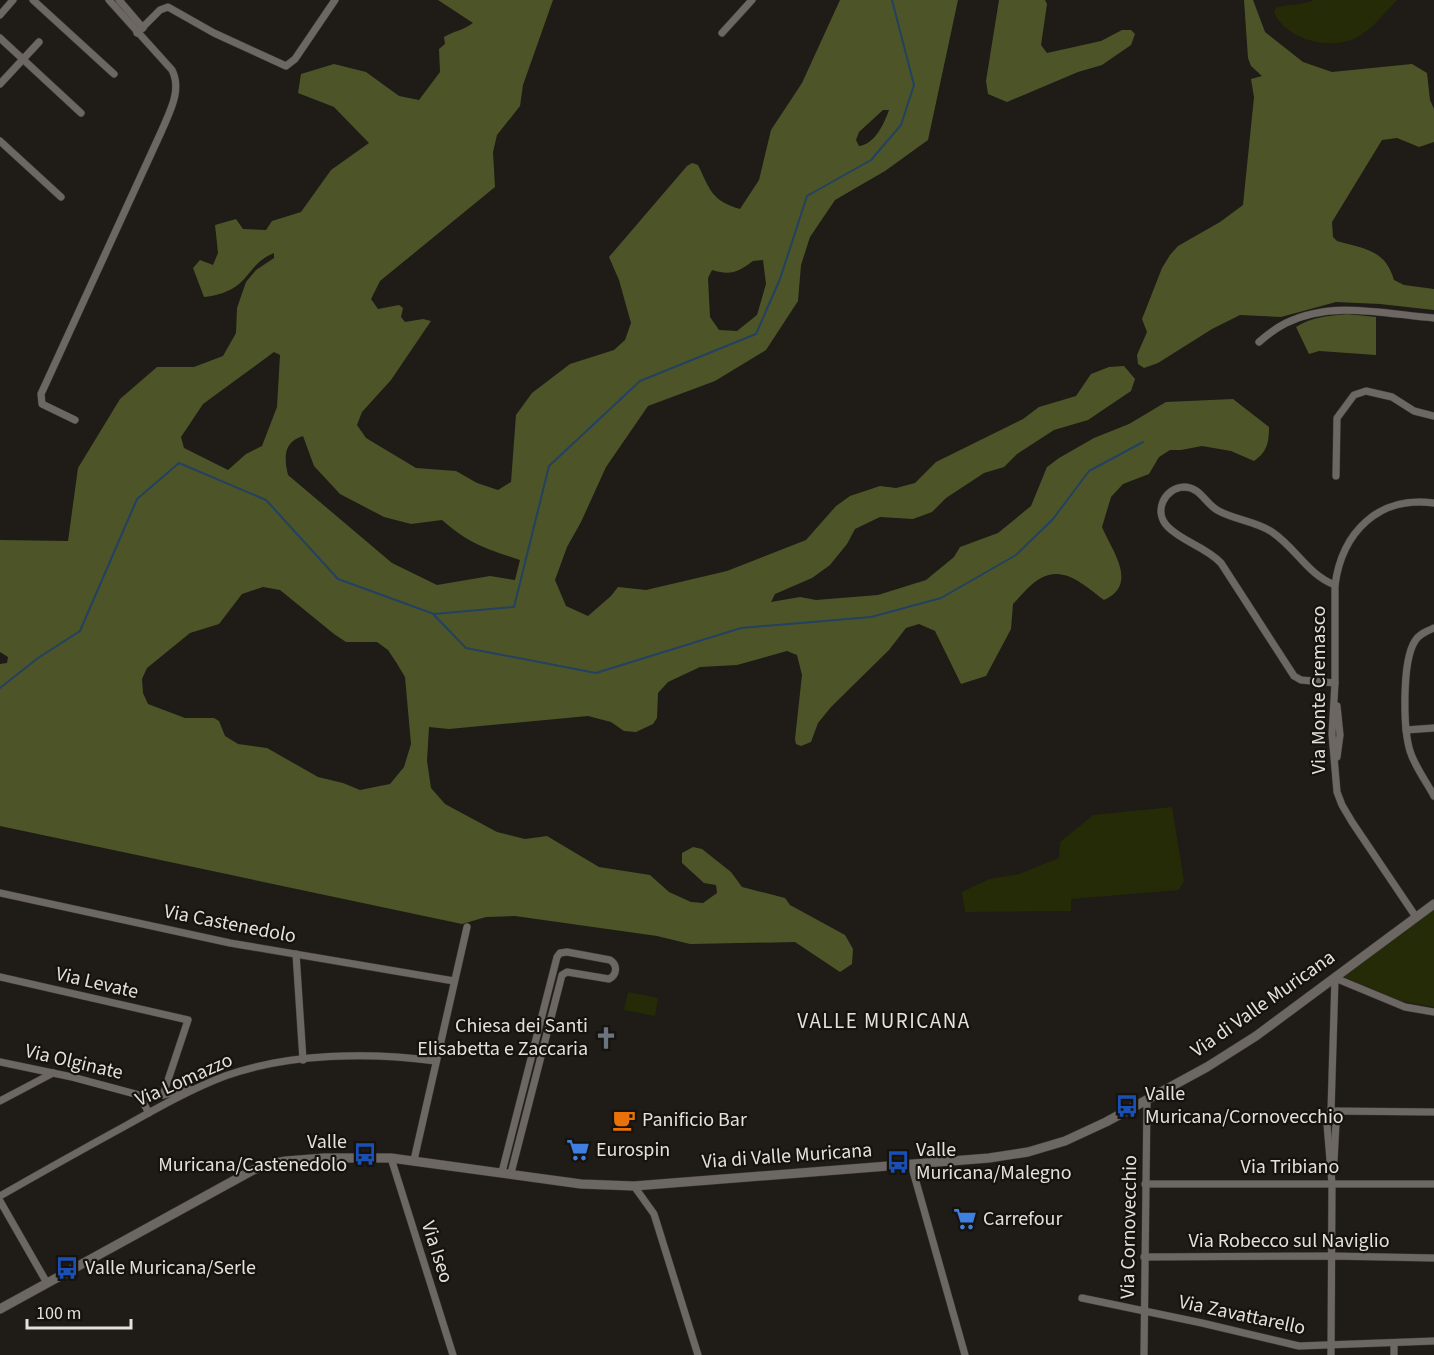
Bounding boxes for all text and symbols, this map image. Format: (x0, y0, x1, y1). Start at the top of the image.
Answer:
street label: Via Monte Cremasco (1305, 606, 1333, 774)
street label: Via Castenedolo (162, 897, 298, 951)
street label: Via di Valle Muricana (1185, 944, 1341, 1064)
street label: Via Levate (53, 960, 141, 1006)
district label: VALLE MURICANA (797, 1006, 971, 1036)
place label: Chiesa dei Santi Elisabetta e Zaccaria (417, 1012, 588, 1063)
church icon: Chiesa dei Santi Elisabetta e Zaccaria (593, 1025, 619, 1051)
street label: Via Olginate (22, 1037, 126, 1087)
street label: Via Lomazzo (131, 1046, 237, 1114)
place label: Valle Muricana/Cornovecchio (1145, 1080, 1344, 1131)
bus stop icon: Valle Muricana/Cornovecchio (1114, 1093, 1140, 1119)
place label: Panificio Bar (642, 1106, 747, 1134)
cafe icon: Panificio Bar (611, 1107, 637, 1133)
place label: Valle Muricana/Castenedolo (158, 1128, 347, 1179)
place label: Eurospin (596, 1136, 670, 1164)
street label: Via di Valle Muricana (701, 1136, 873, 1176)
place label: Valle Muricana/Malegno (916, 1136, 1072, 1187)
supermarket icon: Eurospin (565, 1137, 591, 1163)
bus stop icon: Valle Muricana/Castenedolo (352, 1141, 378, 1167)
bus stop icon: Valle Muricana/Malegno (885, 1149, 911, 1175)
street label: Via Tribiano (1241, 1153, 1339, 1181)
street label: Via Cornovecchio (1114, 1155, 1144, 1299)
place label: Carrefour (983, 1205, 1062, 1233)
supermarket icon: Carrefour (952, 1206, 978, 1232)
street label: Via Iseo (414, 1217, 460, 1287)
street label: Via Robecco sul Naviglio (1188, 1227, 1390, 1255)
place label: Valle Muricana/Serle (85, 1254, 256, 1282)
bus stop icon: Valle Muricana/Serle (54, 1255, 80, 1281)
street label: Via Zavattarello (1176, 1288, 1308, 1342)
scale bar (27, 1292, 130, 1330)
text: 100 m (36, 1301, 81, 1326)

